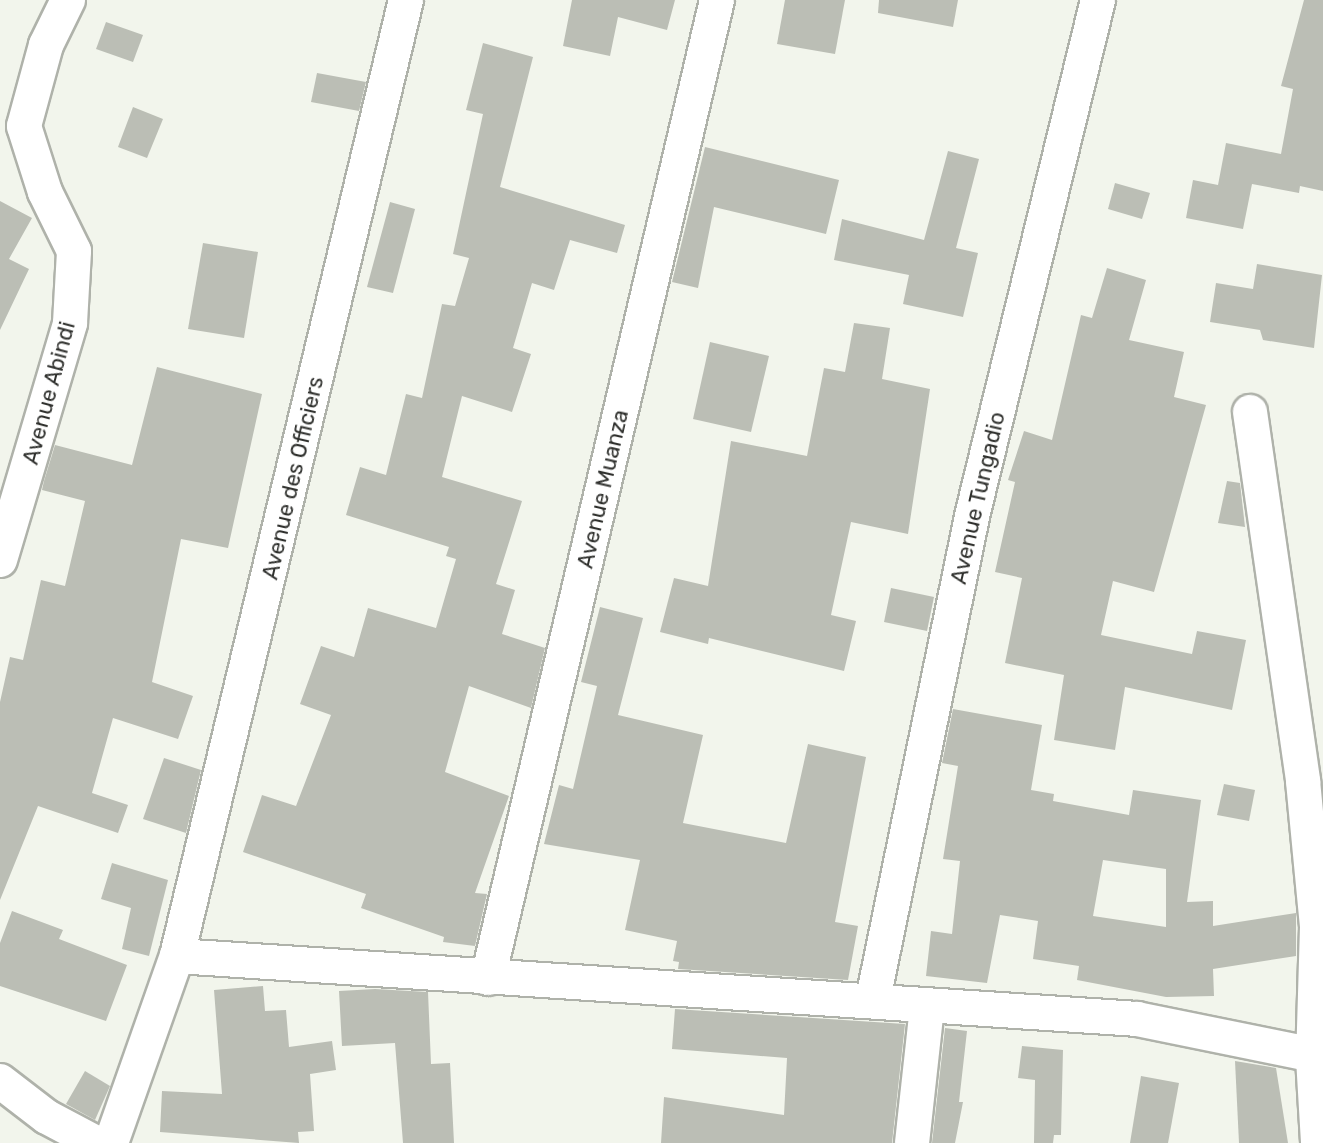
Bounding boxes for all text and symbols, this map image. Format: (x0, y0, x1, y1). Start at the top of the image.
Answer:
street label: Avenue Abindi (17, 318, 81, 468)
street label: Avenue des Officiers (257, 374, 329, 582)
street label: Avenue Muanza (572, 407, 634, 571)
street label: Avenue Tungadio (945, 409, 1011, 587)

